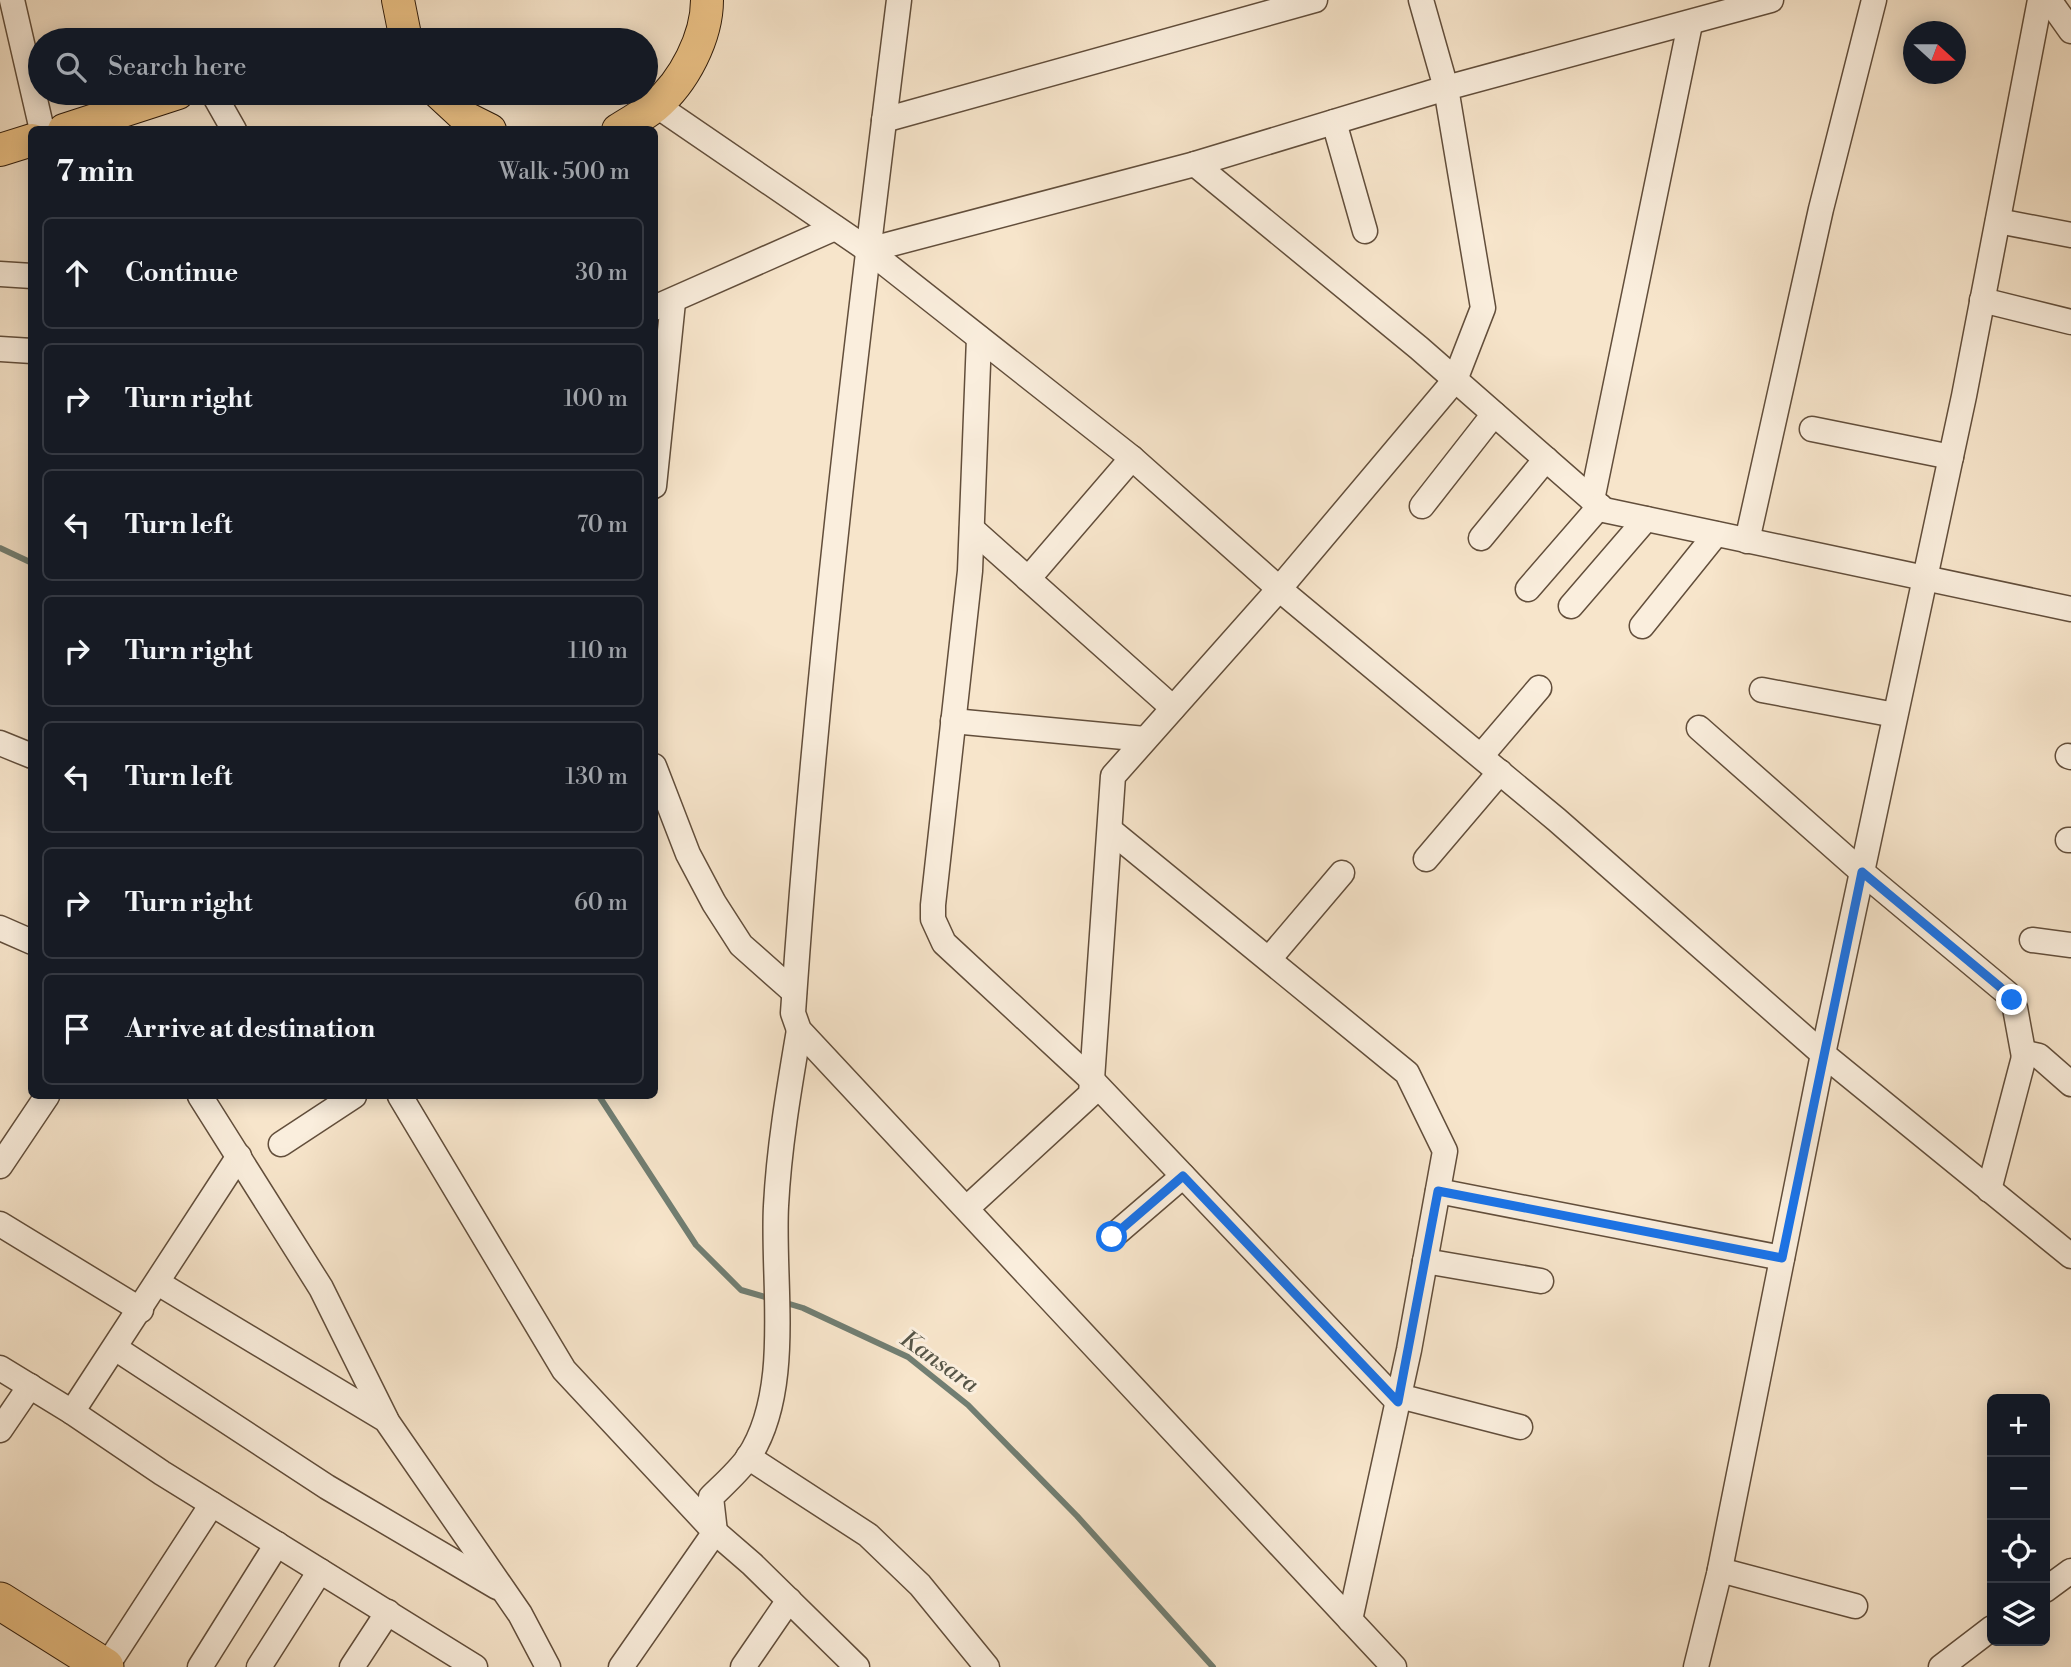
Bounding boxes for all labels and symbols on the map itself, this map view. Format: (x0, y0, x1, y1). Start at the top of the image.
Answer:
north arrow (1903, 21, 1966, 84)
route end (1996, 984, 2027, 1015)
route start (1096, 1221, 1127, 1252)
water label: Kansara (894, 1324, 985, 1400)

